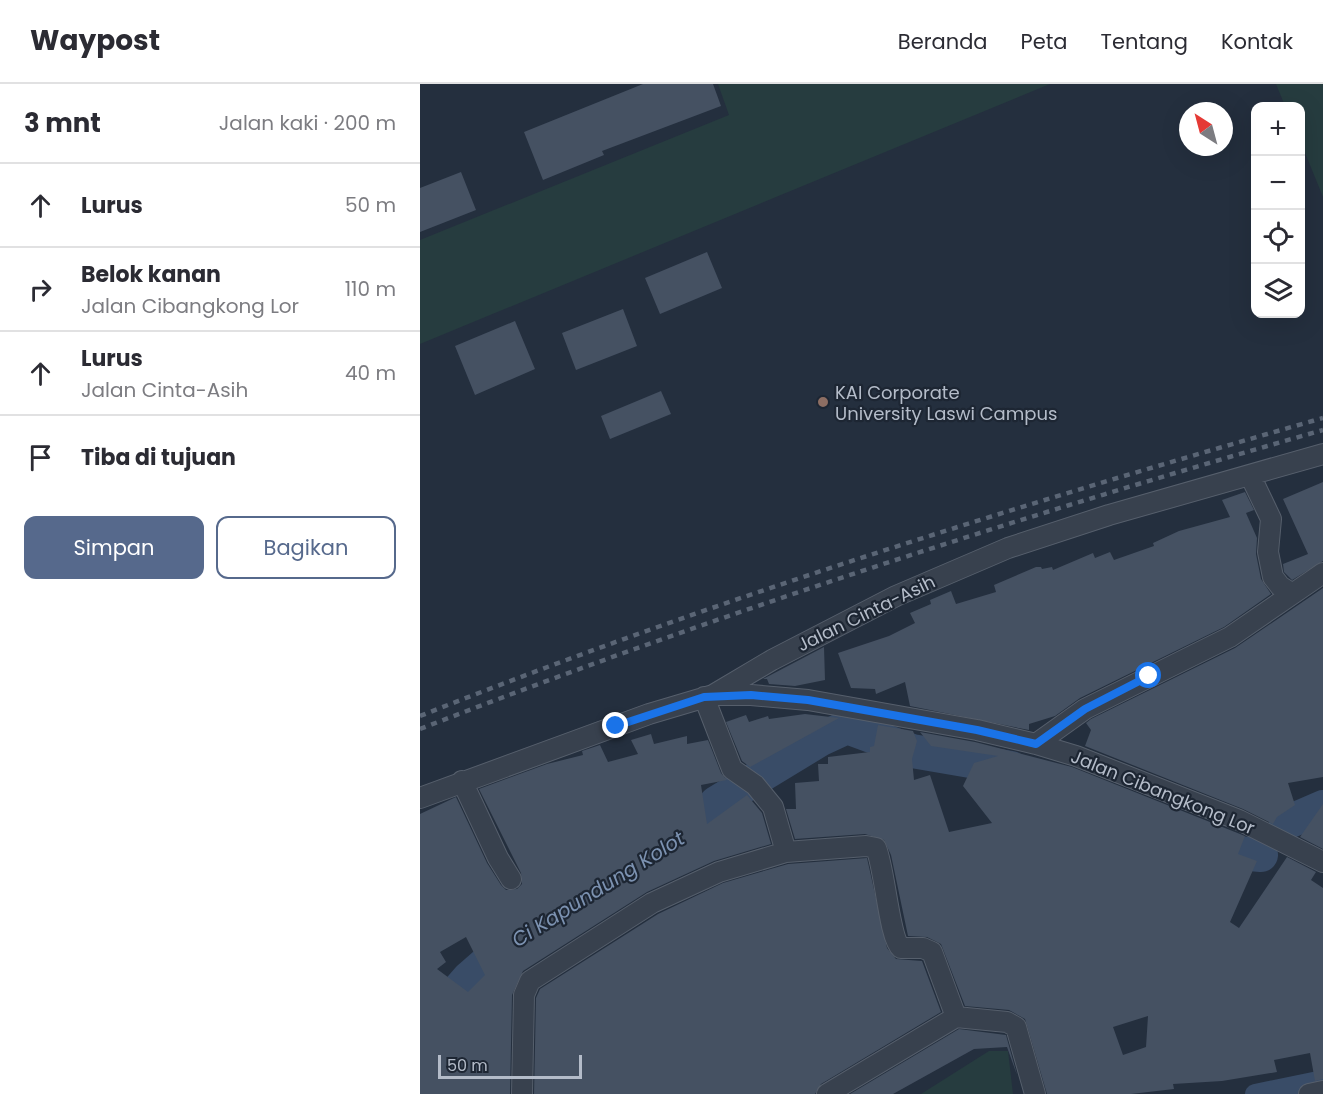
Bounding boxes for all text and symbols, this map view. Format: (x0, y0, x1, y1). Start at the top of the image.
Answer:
text: Waypost (30, 21, 160, 60)
text: Beranda (898, 27, 988, 56)
text: Peta (1021, 27, 1068, 56)
text: Tentang (1101, 27, 1188, 56)
text: Kontak (1221, 27, 1293, 56)
north arrow (1179, 102, 1233, 156)
map controls (1251, 102, 1305, 318)
button: + (1251, 102, 1305, 156)
text: 3 mnt (24, 105, 101, 141)
text: Jalan kaki · 200 m (219, 109, 396, 137)
button: − (1251, 156, 1305, 210)
icon: ahead (24, 189, 57, 222)
text: Lurus (81, 190, 143, 221)
text: 50 m (345, 191, 396, 219)
button: locate (1251, 210, 1305, 264)
text: Belok kanan (81, 259, 221, 290)
button: layers (1251, 264, 1305, 318)
icon: right (24, 273, 57, 306)
text: 110 m (345, 275, 396, 303)
text: Jalan Cibangkong Lor (81, 292, 299, 320)
text: Lurus (81, 343, 143, 374)
icon: ahead (24, 357, 57, 390)
text: 40 m (345, 359, 396, 387)
text: Jalan Cinta-Asih (81, 376, 248, 404)
place label: KAI Corporate University Laswi Campus (835, 380, 1057, 426)
marker: KAI Corporate University Laswi Campus (816, 395, 830, 409)
icon: arrive (24, 441, 57, 474)
text: Tiba di tujuan (81, 442, 236, 473)
button: Simpan (24, 516, 204, 579)
button: Bagikan (216, 516, 396, 579)
street label: Jalan Cinta-Asih (793, 569, 939, 657)
route start (1135, 662, 1161, 688)
route end (602, 712, 628, 738)
street label: Jalan Cibangkong Lor (1067, 744, 1259, 840)
water label: Ci Kapundung Kolot (506, 824, 691, 954)
scale bar (438, 1052, 582, 1080)
text: 50 m (447, 1054, 488, 1077)

